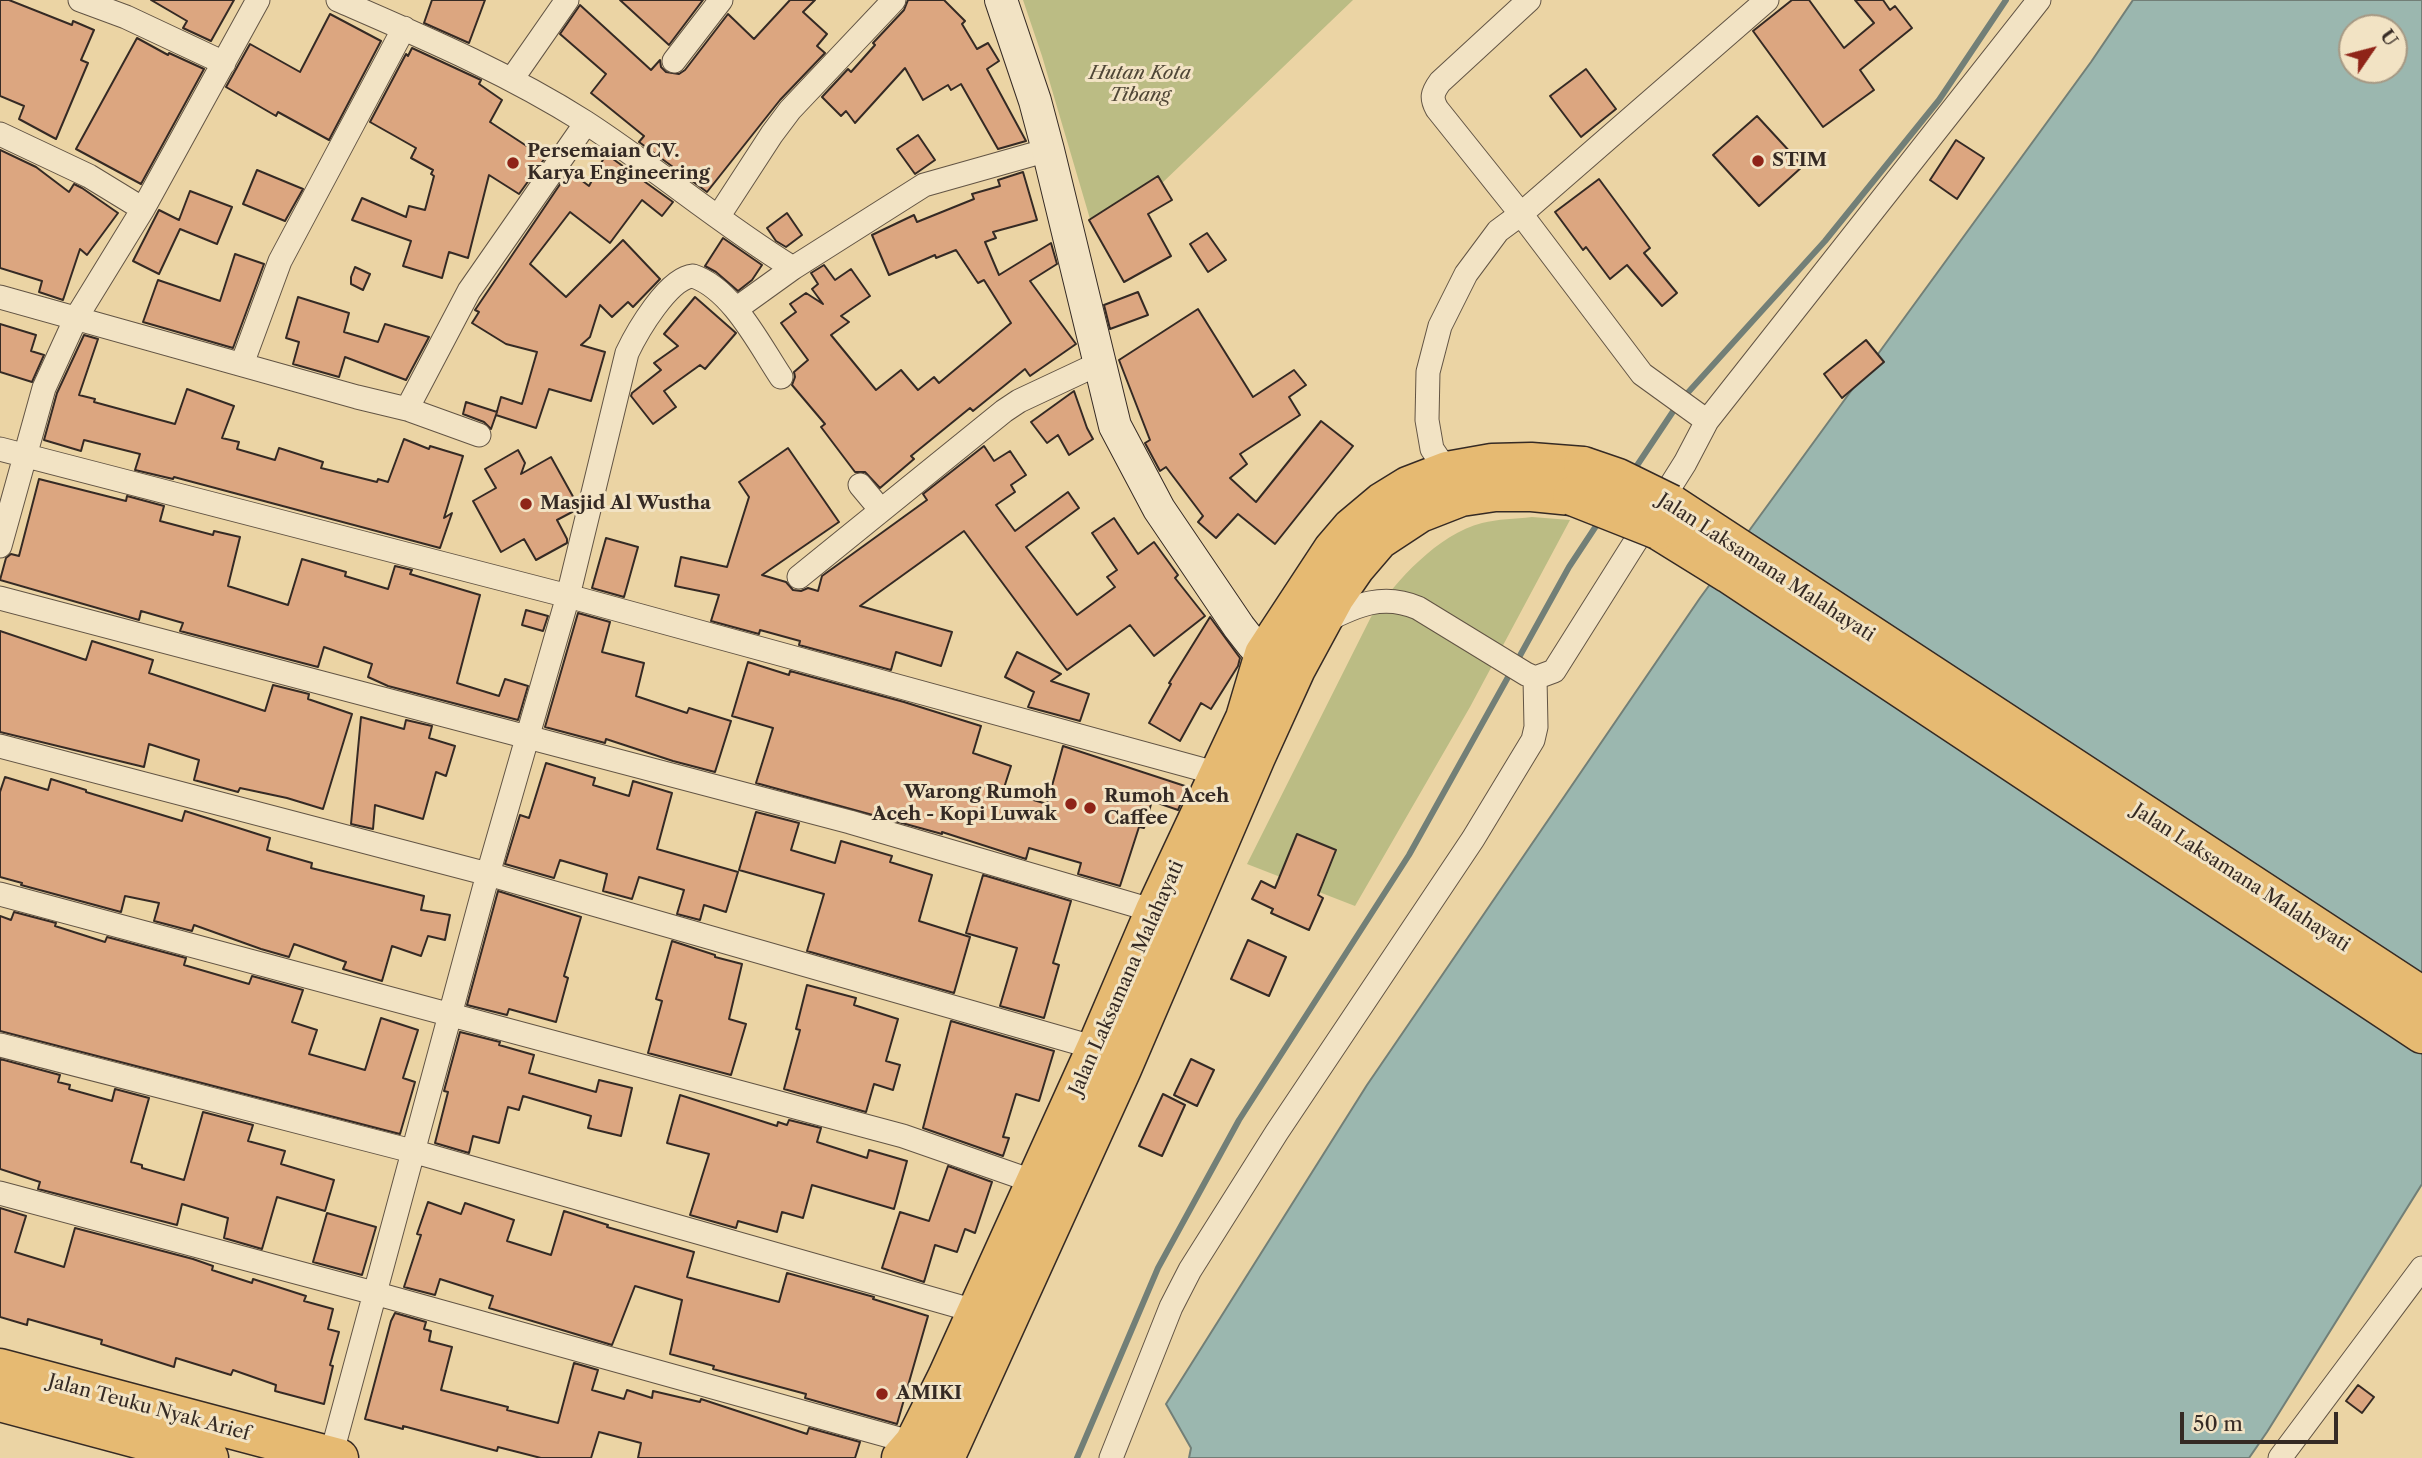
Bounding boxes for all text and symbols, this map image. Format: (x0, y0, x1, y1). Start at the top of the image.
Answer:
north arrow (2338, 14, 2408, 84)
text: U (2375, 25, 2403, 51)
park label: Hutan Kota Tibang (1089, 63, 1191, 107)
place label: Persemaian CV. Karya Engineering (527, 141, 710, 185)
place label: STIM (1772, 150, 1827, 172)
marker: STIM (1750, 153, 1766, 169)
marker: Persemaian CV. Karya Engineering (505, 155, 521, 171)
street label: Jalan Laksamana Malahayati (1653, 489, 1879, 647)
place label: Masjid Al Wustha (540, 493, 711, 515)
marker: Masjid Al Wustha (518, 496, 534, 512)
place label: Warong Rumoh Aceh - Kopi Luwak (872, 782, 1057, 826)
place label: Rumoh Aceh Caffee (1104, 786, 1229, 830)
marker: Warong Rumoh Aceh - Kopi Luwak (1063, 796, 1079, 812)
street label: Jalan Laksamana Malahayati (2128, 799, 2354, 957)
marker: Rumoh Aceh Caffee (1082, 800, 1098, 816)
street label: Jalan Laksamana Malahayati (1065, 857, 1189, 1099)
street label: Jalan Teuku Nyak Arief (45, 1370, 253, 1446)
place label: AMIKI (896, 1383, 962, 1405)
marker: AMIKI (874, 1386, 890, 1402)
scale bar (2184, 1398, 2342, 1442)
text: 50 m (2193, 1411, 2243, 1436)

